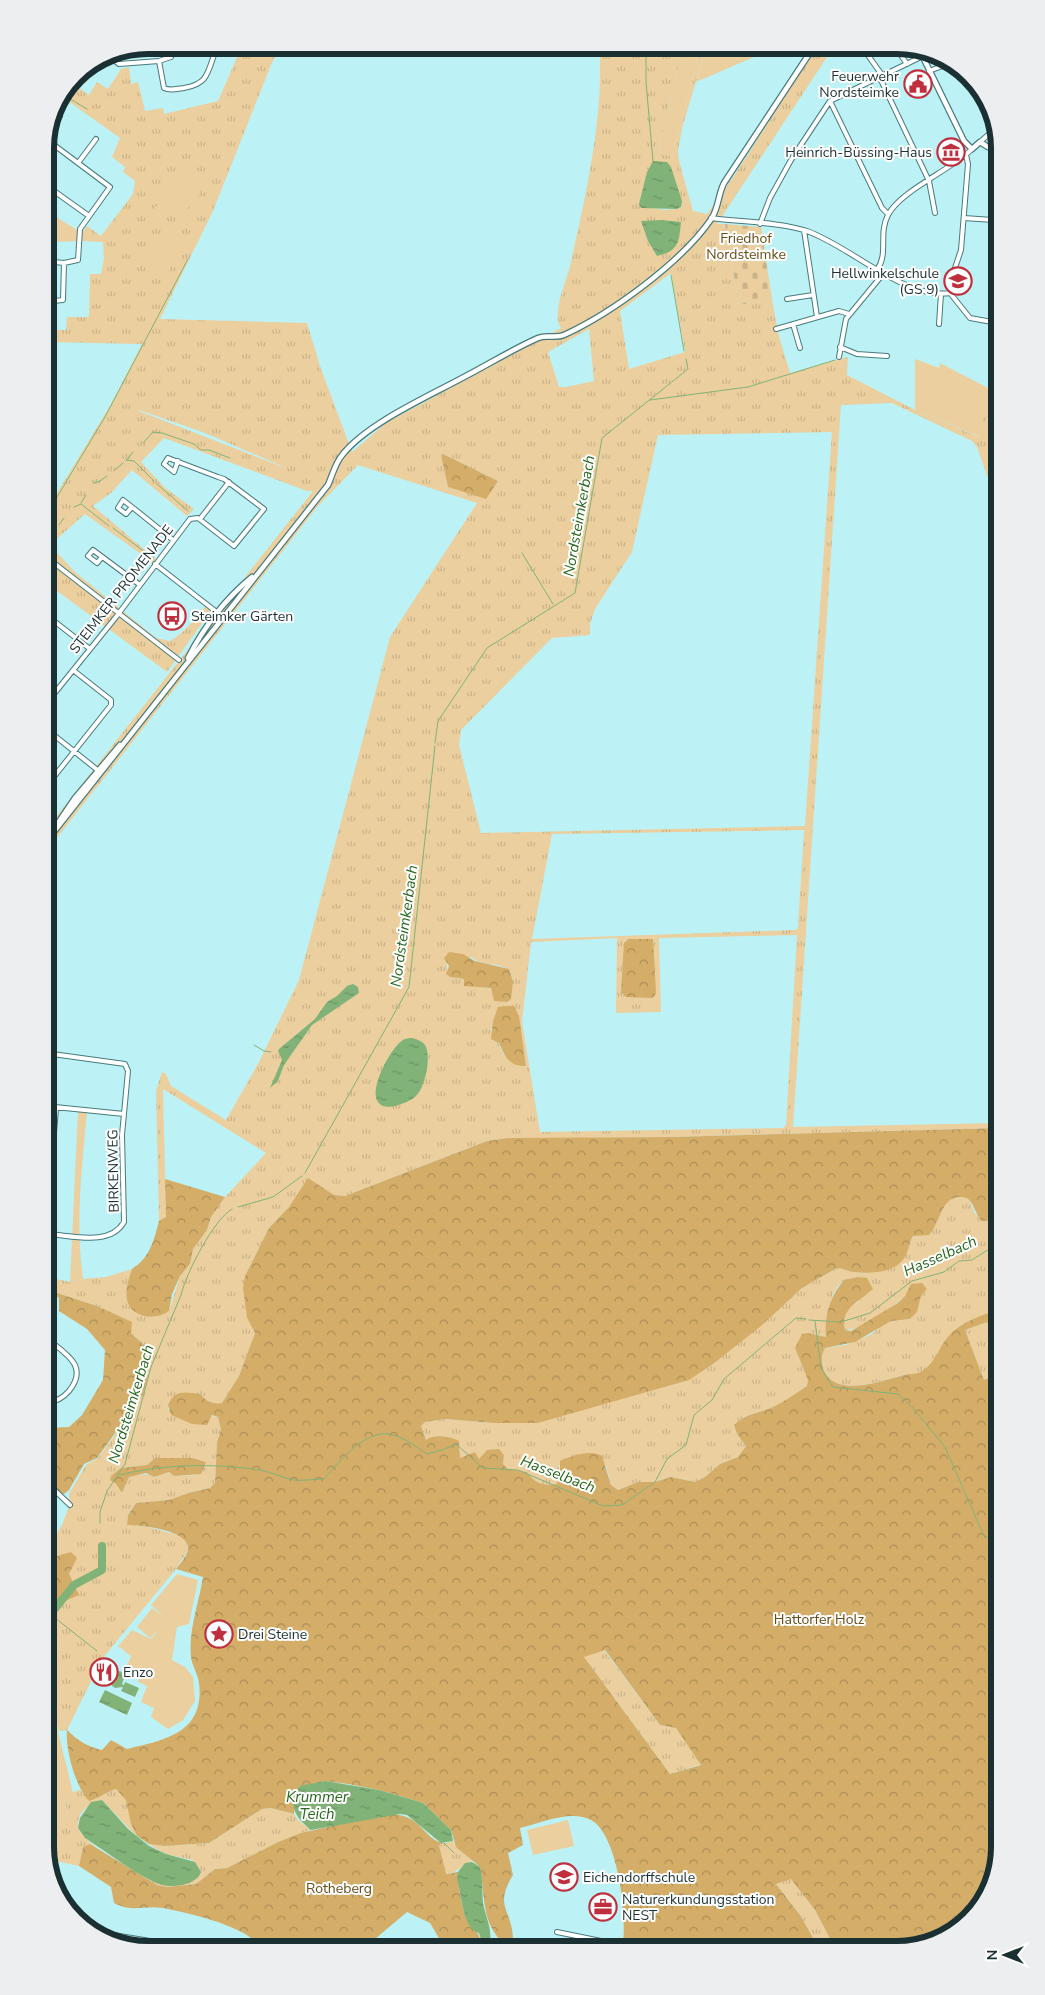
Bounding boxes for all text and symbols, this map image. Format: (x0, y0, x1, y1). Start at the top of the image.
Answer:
place label: Feuerwehr Nordsteimke (819, 67, 899, 102)
public building icon: Feuerwehr Nordsteimke (903, 69, 933, 99)
museum icon: Heinrich-Büssing-Haus (936, 137, 966, 167)
place label: Heinrich-Büssing-Haus (785, 143, 932, 162)
park label: Friedhof Nordsteimke (706, 229, 786, 264)
place label: Hellwinkelschule (GS 9) (831, 264, 939, 299)
school or university icon: Hellwinkelschule (GS 9) (943, 266, 973, 296)
water label: Nordsteimkerbach (558, 454, 600, 578)
street label: STEIMKER PROMENADE (65, 521, 178, 658)
bus stop icon: Steimker Gärten (157, 601, 187, 631)
place label: Steimker Gärten (191, 607, 293, 626)
water label: Nordsteimkerbach (386, 864, 422, 988)
street label: BIRKENWEG (103, 1129, 124, 1213)
water label: Hasselbach (900, 1231, 980, 1281)
water label: Nordsteimkerbach (103, 1342, 159, 1466)
water label: Hasselbach (518, 1451, 598, 1497)
park label: Hattorfer Holz (774, 1610, 865, 1629)
place icon: Drei Steine (204, 1619, 234, 1649)
place label: Drei Steine (238, 1625, 307, 1644)
restaurant icon: Enzo (89, 1657, 119, 1687)
place label: Enzo (123, 1663, 153, 1682)
water label: Krummer Teich (286, 1787, 349, 1824)
school or university icon: Eichendorffschule (549, 1862, 579, 1892)
place label: Eichendorffschule (583, 1868, 695, 1887)
park label: Rotheberg (306, 1879, 372, 1898)
place label: Naturerkundungsstation NEST (622, 1890, 775, 1925)
office icon: Naturerkundungsstation NEST (588, 1892, 618, 1922)
north arrow (980, 1930, 1030, 1980)
text: N (983, 1950, 1002, 1960)

